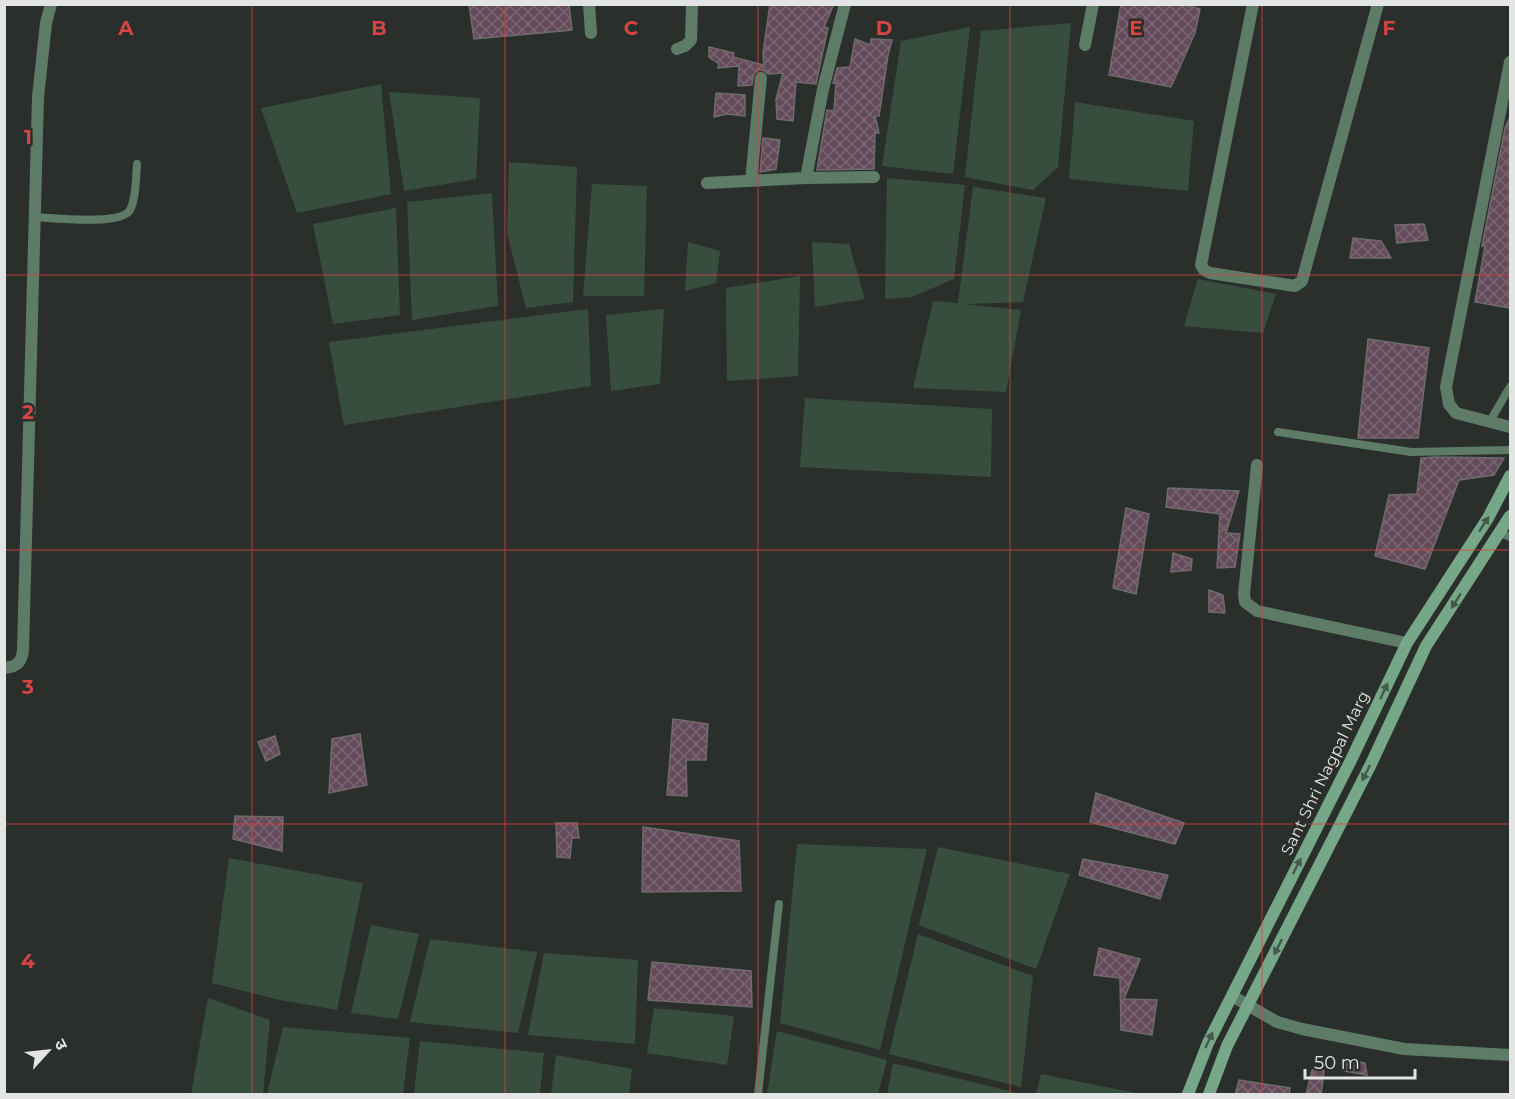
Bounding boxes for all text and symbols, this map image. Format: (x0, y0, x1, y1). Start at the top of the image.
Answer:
text: A (117, 16, 134, 40)
text: B (371, 16, 387, 40)
text: C (624, 16, 639, 40)
text: D (876, 16, 892, 40)
text: E (1129, 16, 1143, 40)
text: F (1383, 16, 1396, 40)
text: 1 (24, 125, 32, 149)
text: 2 (22, 400, 34, 424)
one-way arrow (1478, 516, 1489, 532)
one-way arrow (1450, 592, 1462, 608)
text: 3 (21, 675, 34, 699)
one-way arrow (1379, 683, 1388, 700)
street label: Sant Shri Nagpal Marg (1277, 688, 1373, 858)
one-way arrow (1361, 765, 1371, 782)
one-way arrow (1292, 857, 1302, 875)
one-way arrow (1273, 939, 1283, 956)
text: 4 (21, 949, 35, 973)
north arrow (18, 1021, 78, 1081)
one-way arrow (1205, 1032, 1214, 1049)
text: उ (50, 1036, 72, 1053)
scale bar (1305, 1042, 1414, 1080)
text: 50 m (1314, 1052, 1360, 1074)

